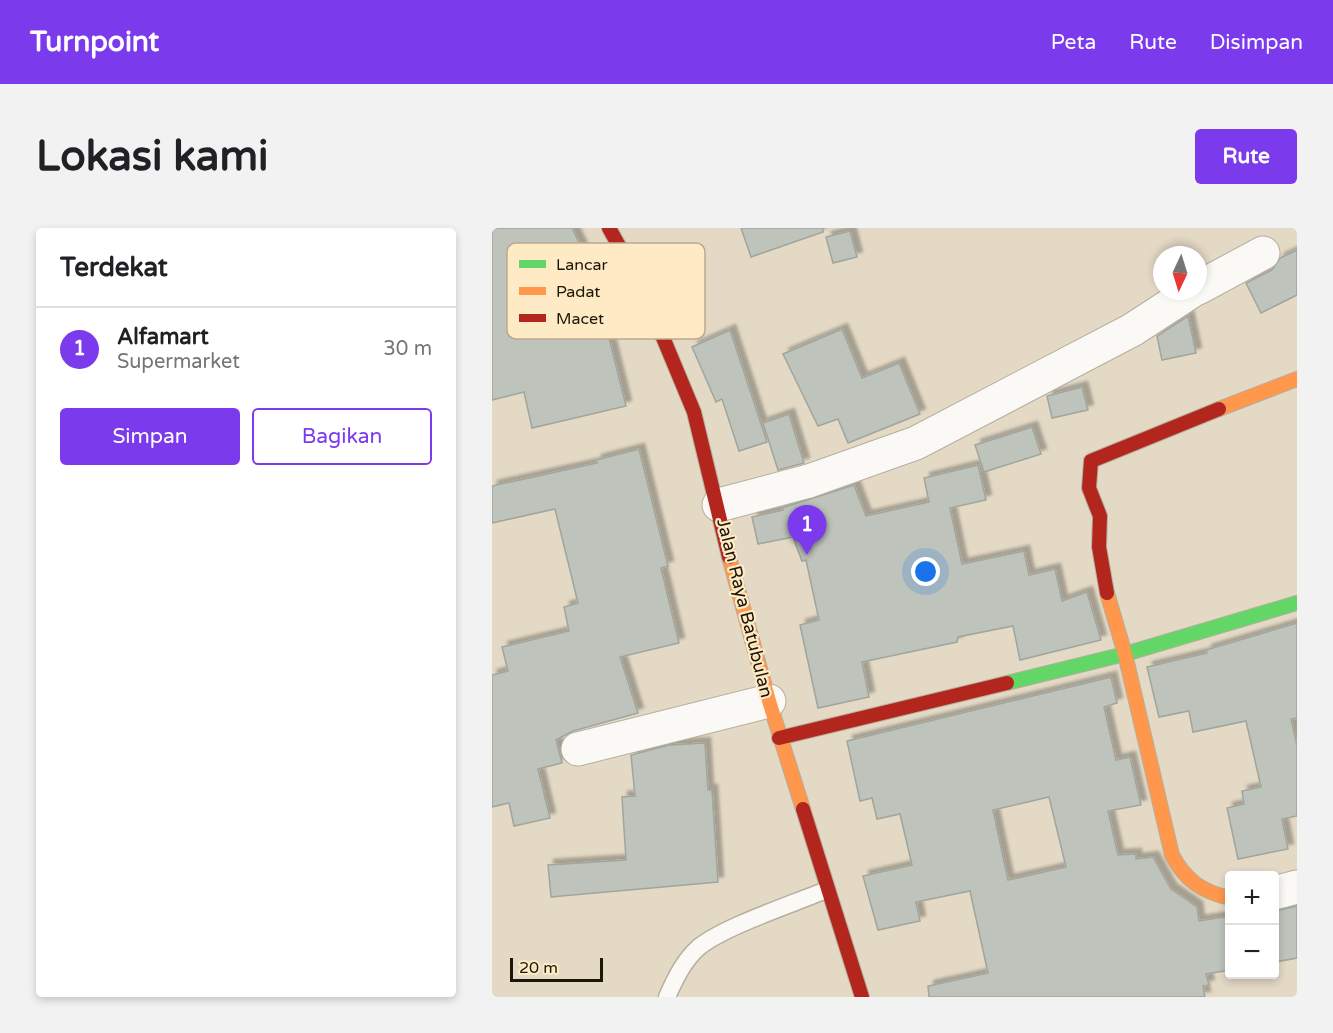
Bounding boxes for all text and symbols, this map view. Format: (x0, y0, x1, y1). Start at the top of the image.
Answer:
text: Turnpoint (30, 25, 159, 59)
text: Peta (1051, 30, 1096, 55)
text: Rute (1129, 30, 1177, 55)
text: Disimpan (1210, 30, 1303, 55)
button: Rute (1195, 129, 1297, 184)
text: Lokasi kami (36, 131, 268, 182)
legend (507, 243, 705, 339)
north arrow (1153, 246, 1207, 300)
text: Terdekat (60, 252, 168, 283)
text: Lancar (556, 255, 608, 275)
text: Padat (556, 282, 600, 302)
text: Macet (556, 309, 604, 329)
text: Alfamart (117, 324, 209, 350)
text: 1 (73, 337, 86, 361)
text: 30 m (383, 337, 432, 361)
text: Supermarket (117, 350, 240, 374)
button: Simpan (60, 408, 240, 465)
button: Bagikan (252, 408, 432, 465)
pin: 1 (788, 506, 826, 555)
street label: Jalan Raya Batubulan (712, 516, 778, 700)
your location (911, 557, 940, 586)
map controls (1225, 871, 1279, 979)
button: + (1225, 871, 1279, 925)
button: − (1225, 925, 1279, 979)
scale bar (510, 955, 603, 982)
text: 20 m (519, 958, 558, 978)

